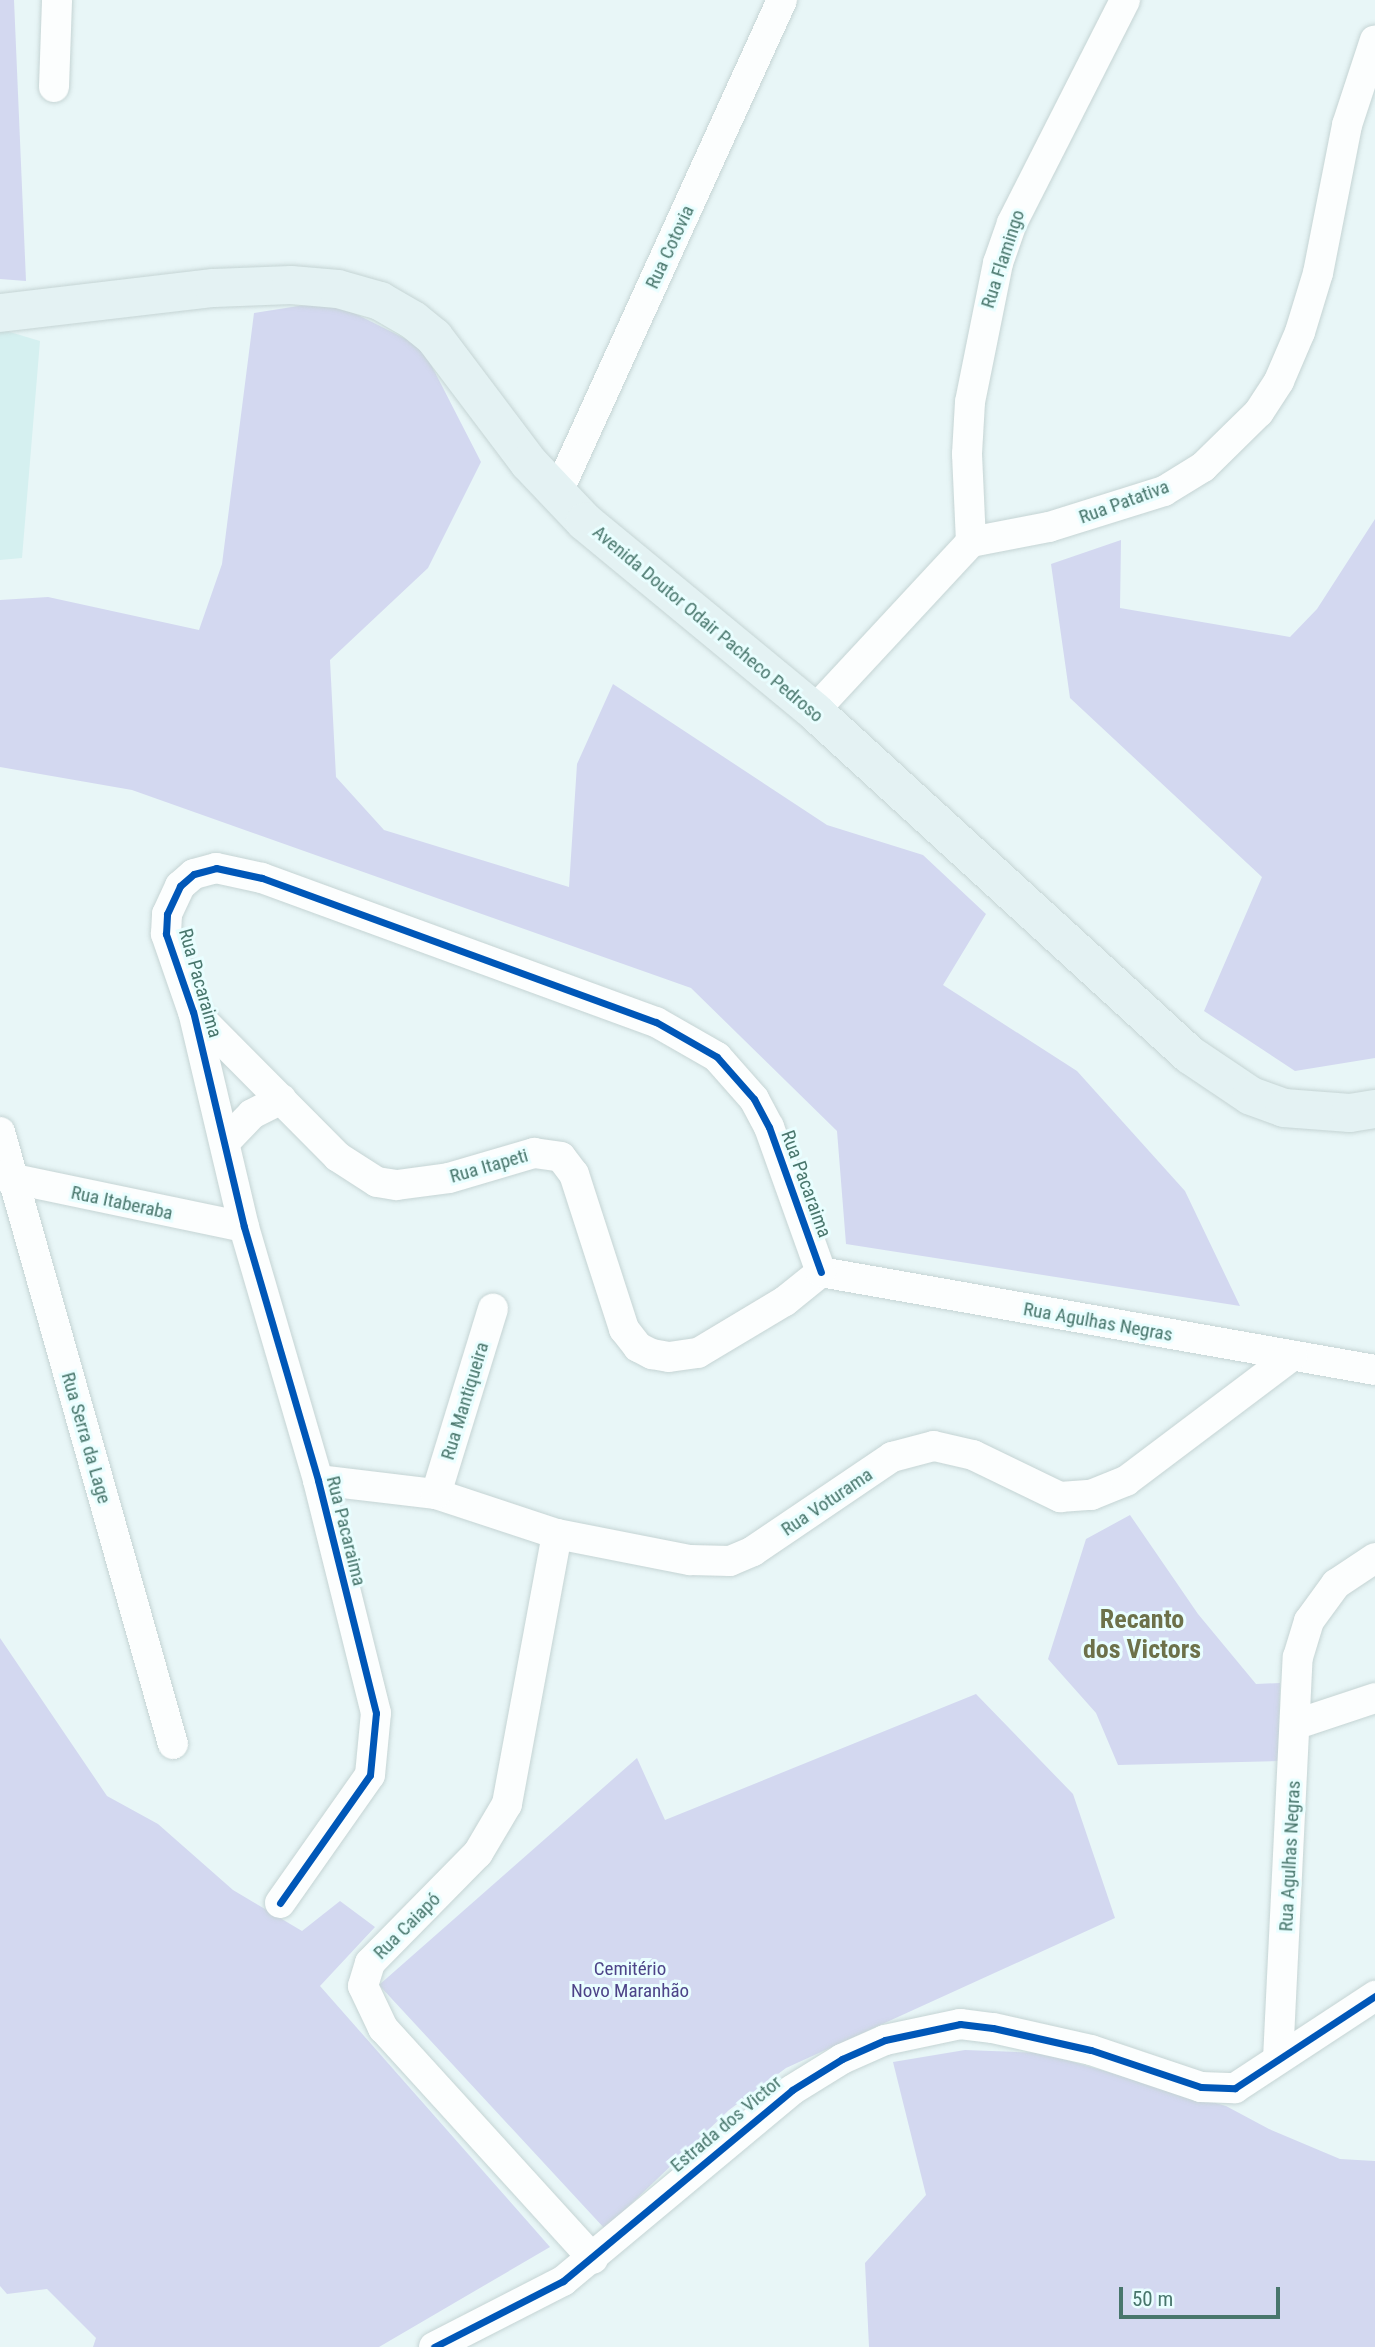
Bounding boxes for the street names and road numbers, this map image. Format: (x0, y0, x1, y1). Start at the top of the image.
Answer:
street label: Rua Cotovia (641, 202, 699, 292)
street label: Rua Flamingo (976, 207, 1030, 311)
street label: Rua Patativa (1076, 475, 1172, 529)
street label: Avenida Doutor Odair Pacheco Pedroso (588, 521, 828, 727)
street label: Rua Pacaraima (174, 926, 226, 1040)
street label: Rua Pacaraima (776, 1127, 836, 1241)
street label: Rua Itapeti (447, 1144, 531, 1188)
street label: Rua Itaberaba (69, 1181, 175, 1225)
street label: Rua Agulhas Negras (1022, 1298, 1174, 1346)
street label: Rua Mantiqueira (436, 1339, 494, 1463)
street label: Rua Serra da Lage (56, 1370, 116, 1506)
street label: Rua Voturama (777, 1463, 877, 1541)
street label: Rua Pacaraima (321, 1474, 371, 1588)
street label: Rua Agulhas Negras (1275, 1780, 1305, 1932)
street label: Rua Caiapó (369, 1888, 445, 1964)
street label: Estrada dos Victor (666, 2071, 786, 2177)

